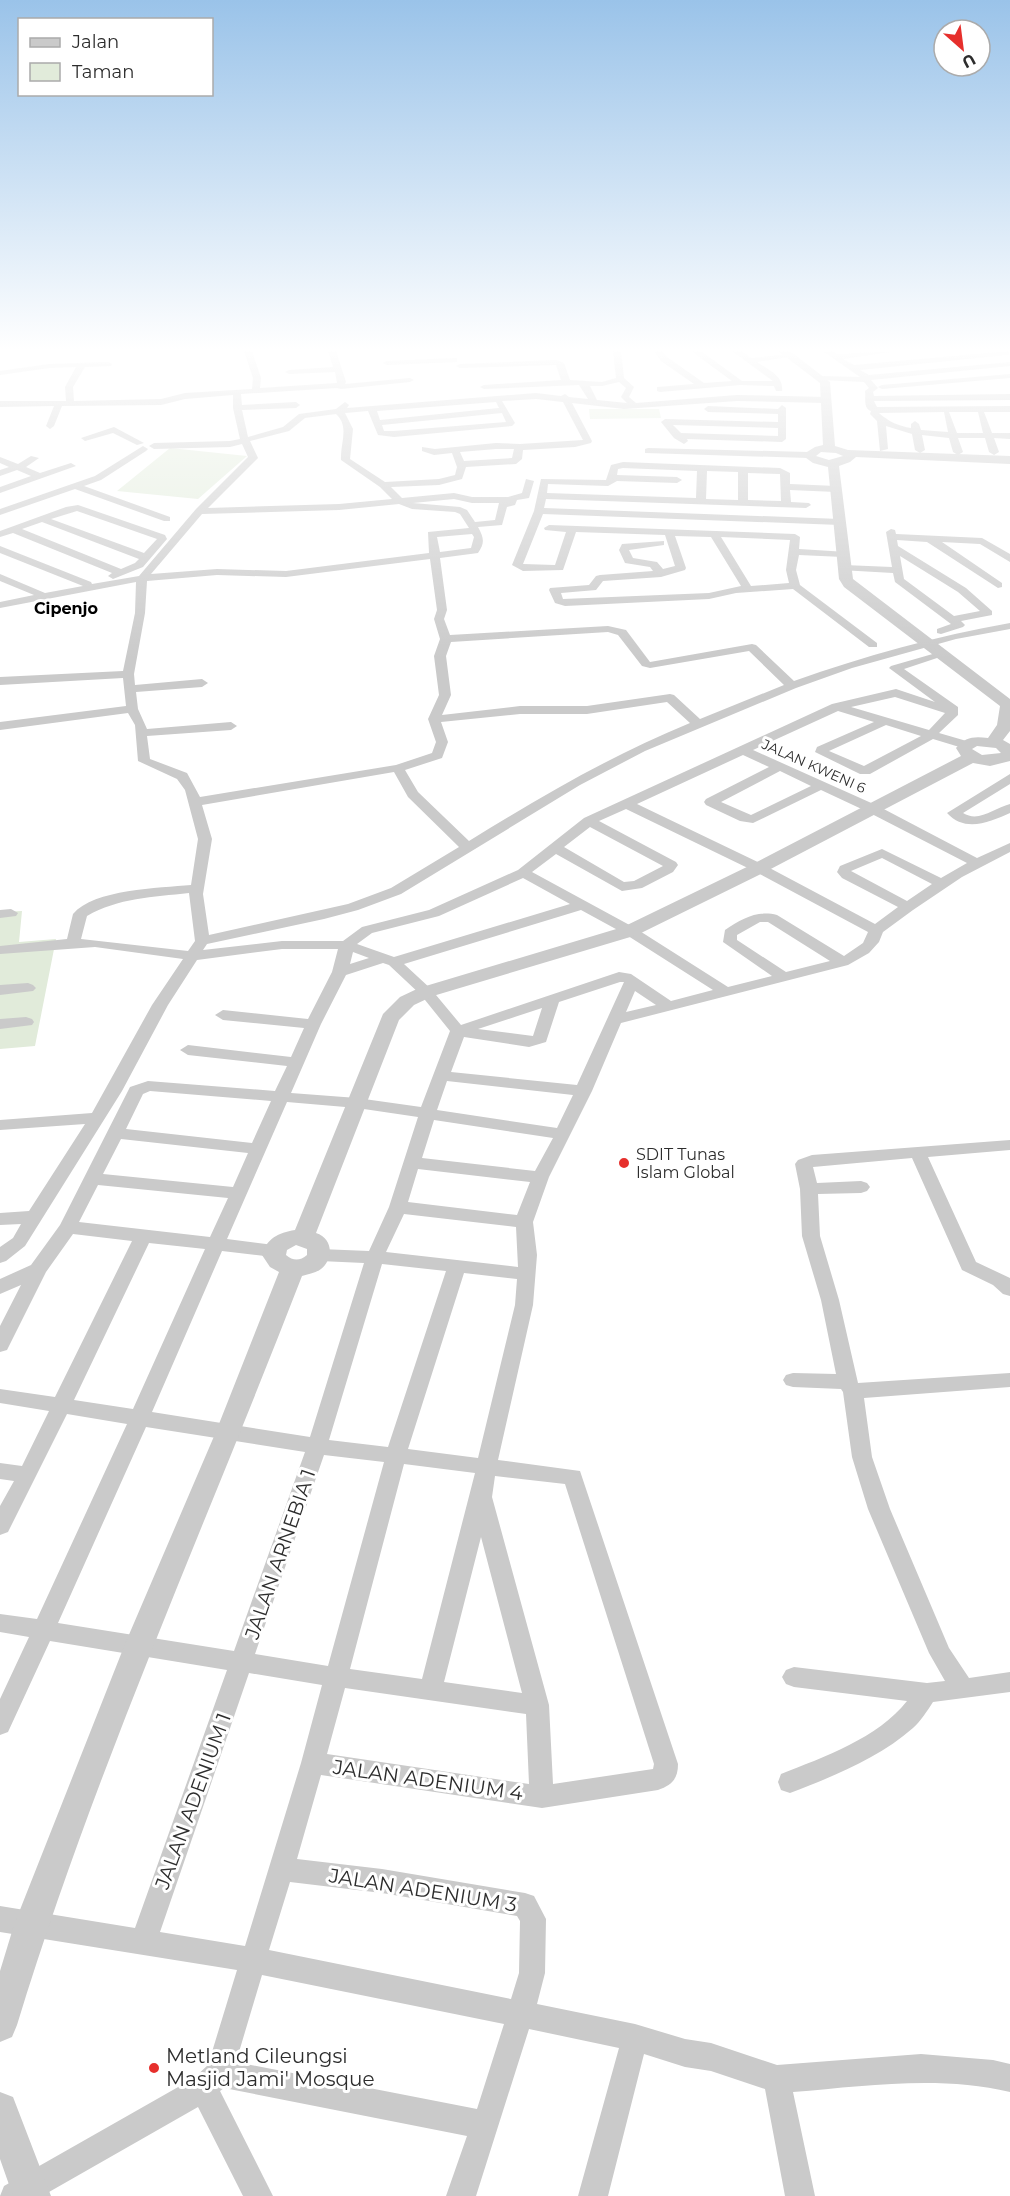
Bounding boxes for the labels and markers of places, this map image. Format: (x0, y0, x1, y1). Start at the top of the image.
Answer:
place label: SDIT Tunas Islam Global (636, 1145, 735, 1182)
marker: SDIT Tunas Islam Global (617, 1156, 631, 1170)
place label: Metland Cileungsi Masjid Jami' Mosque (166, 2044, 375, 2091)
marker: Metland Cileungsi Masjid Jami' Mosque (147, 2061, 161, 2075)

